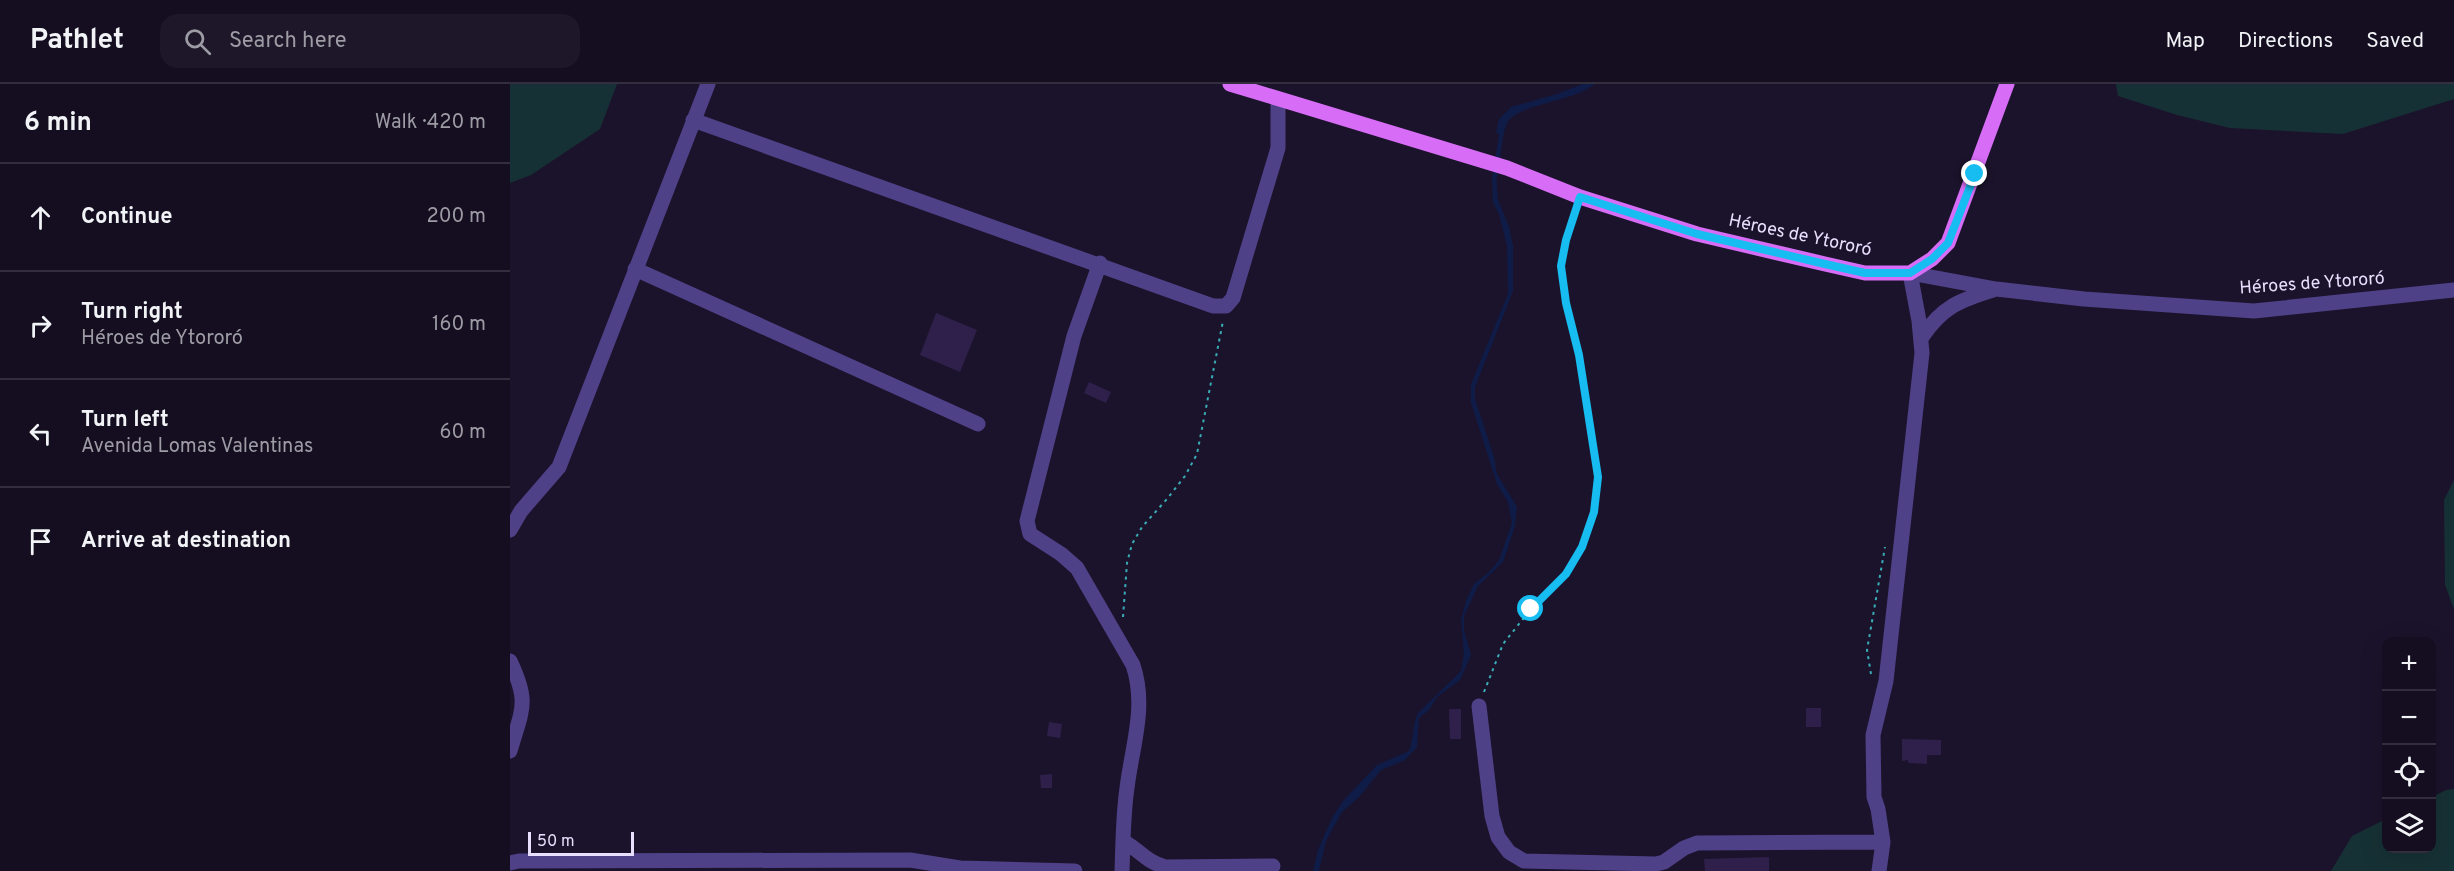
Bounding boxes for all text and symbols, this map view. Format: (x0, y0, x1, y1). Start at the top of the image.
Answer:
search box (160, 14, 580, 68)
text: Pathlet (30, 23, 124, 59)
icon: search (181, 25, 214, 58)
text: Search here (229, 28, 347, 55)
text: Map (2165, 28, 2205, 55)
text: Directions (2238, 28, 2333, 55)
text: Saved (2366, 28, 2424, 55)
text: 6 min (24, 107, 92, 140)
text: Walk · 420 m (375, 110, 486, 136)
route end (1961, 160, 1987, 186)
icon: ahead (24, 201, 57, 234)
text: Continue (81, 204, 172, 231)
text: 200 m (427, 204, 486, 230)
street label: Héroes de Ytororó (1726, 210, 1874, 262)
street label: Héroes de Ytororó (2239, 267, 2385, 301)
text: Turn right (81, 299, 183, 326)
icon: right (24, 309, 57, 342)
text: 160 m (432, 312, 486, 338)
text: Héroes de Ytororó (81, 326, 243, 352)
text: Turn left (81, 407, 169, 434)
icon: left (24, 417, 57, 450)
text: 60 m (440, 420, 486, 446)
text: Avenida Lomas Valentinas (81, 434, 313, 460)
icon: arrive (24, 525, 57, 558)
text: Arrive at destination (81, 528, 291, 555)
route start (1517, 595, 1543, 621)
map controls (2382, 637, 2436, 853)
button: + (2382, 637, 2436, 691)
button: − (2382, 691, 2436, 745)
button: locate (2382, 745, 2436, 799)
button: layers (2382, 799, 2436, 853)
scale bar (528, 829, 634, 856)
text: 50 m (537, 832, 575, 852)

